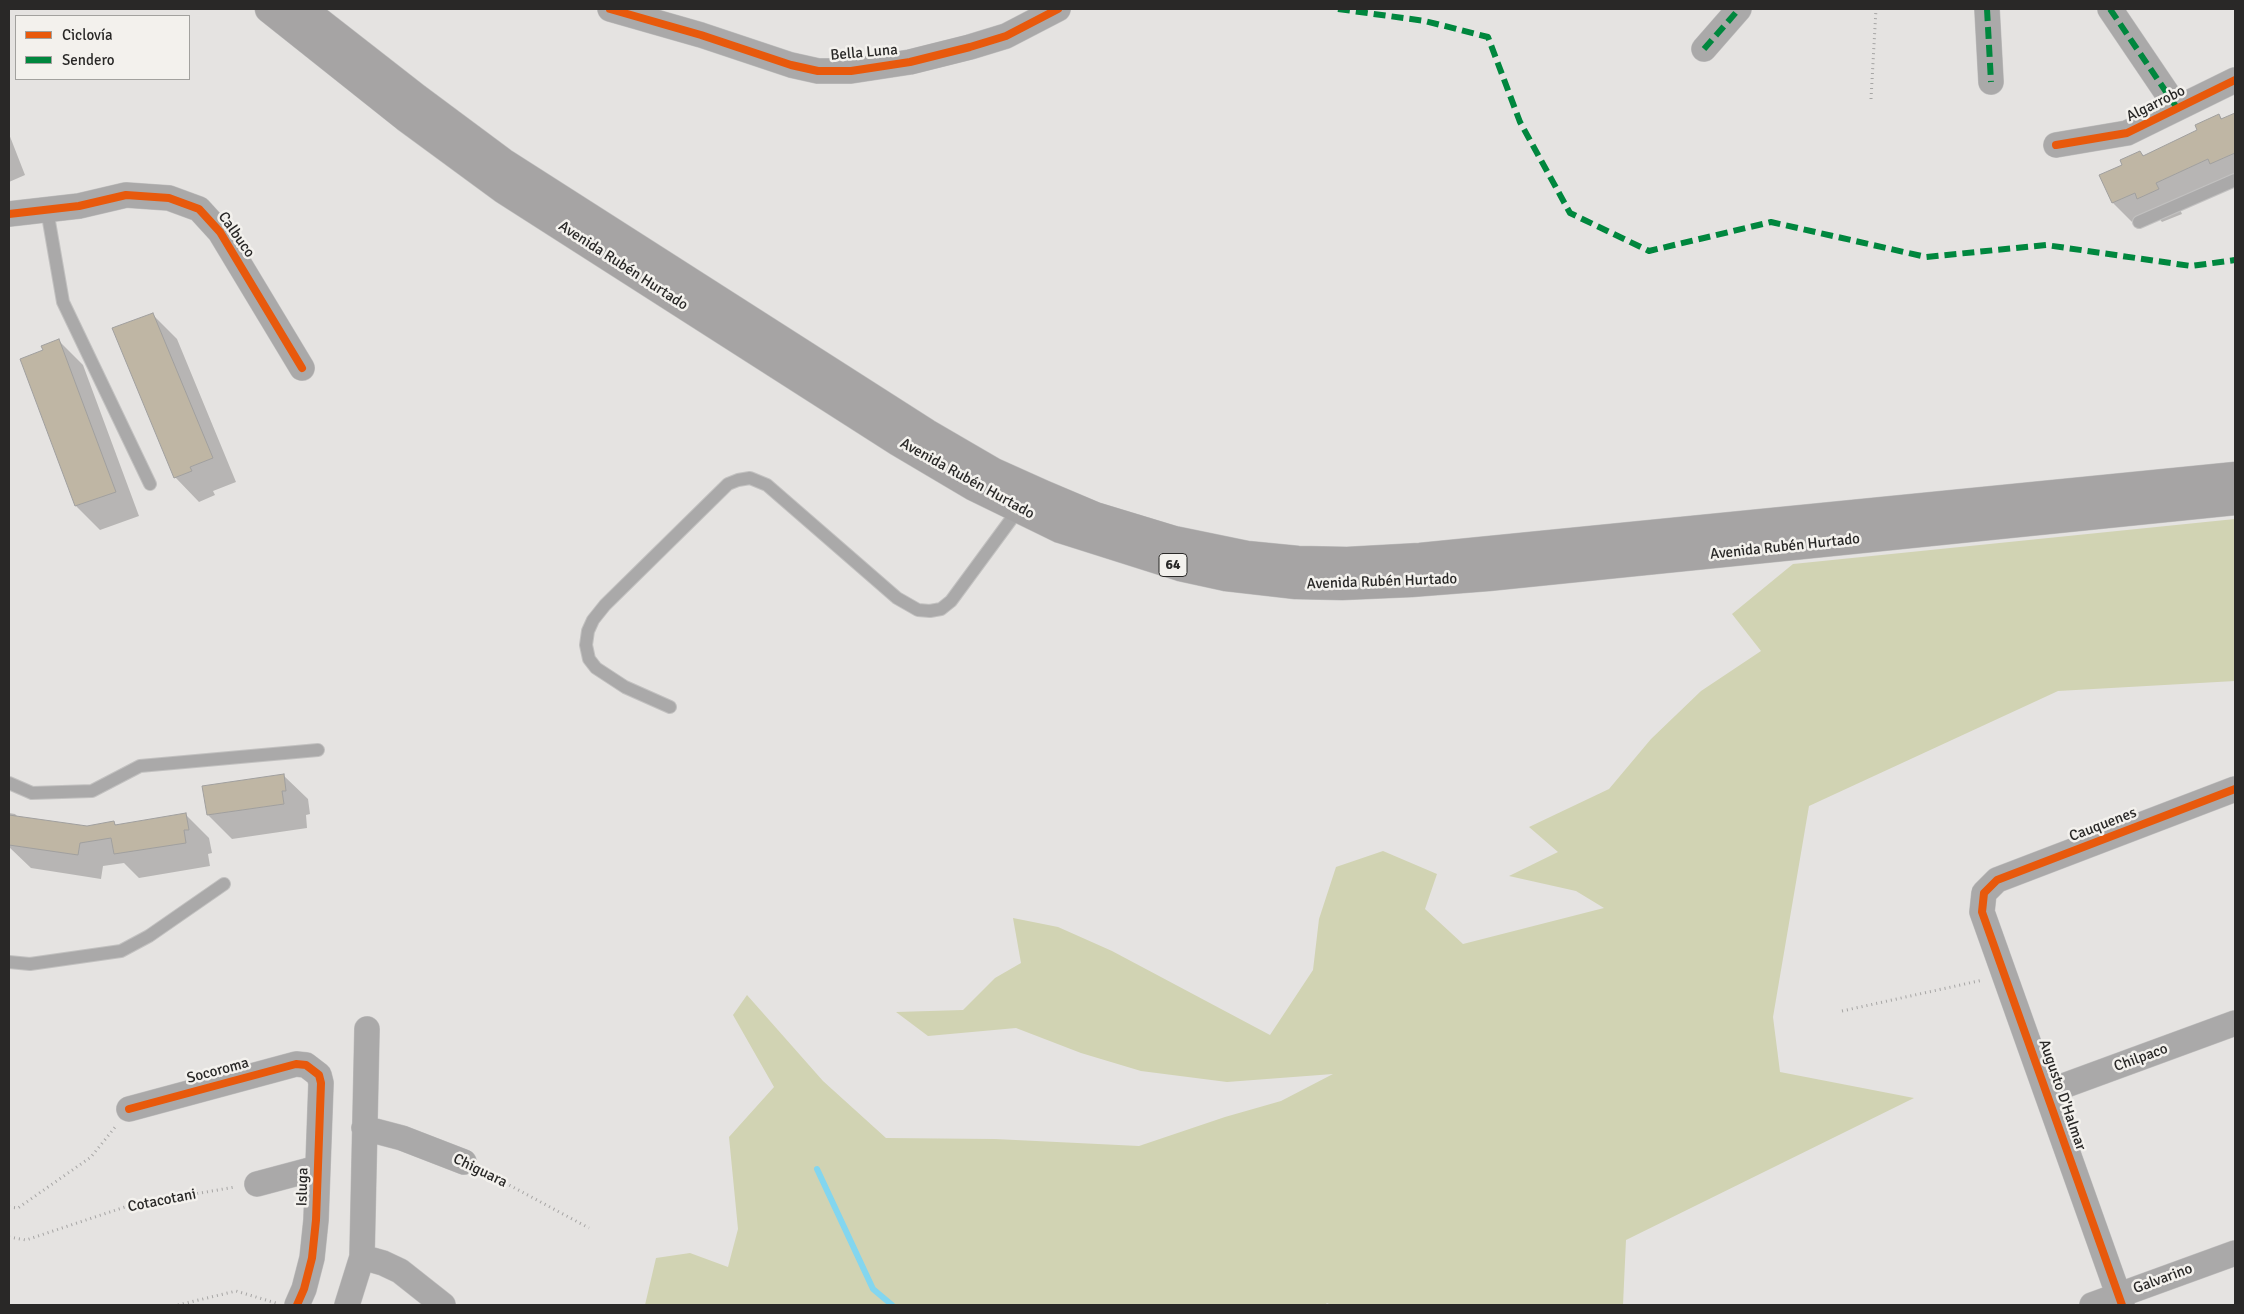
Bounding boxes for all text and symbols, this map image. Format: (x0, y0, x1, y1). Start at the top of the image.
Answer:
legend (15, 15, 190, 80)
text: Ciclovía (62, 26, 113, 44)
street label: Bella Luna (830, 41, 898, 65)
text: Sendero (62, 51, 115, 69)
street label: Algarrobo (2124, 82, 2188, 126)
street label: Calbuco (214, 209, 258, 261)
street label: Avenida Rubén Hurtado (555, 217, 691, 315)
street label: Avenida Rubén Hurtado (897, 435, 1037, 523)
street label: Avenida Rubén Hurtado (1709, 530, 1861, 564)
road number: 64 (1159, 554, 1187, 576)
street label: Avenida Rubén Hurtado (1306, 570, 1458, 594)
street label: Cauquenes (2067, 804, 2139, 846)
street label: Augusto D'Halmar (2035, 1037, 2089, 1153)
street label: Chilpaco (2112, 1040, 2170, 1076)
street label: Socoroma (185, 1054, 251, 1088)
street label: Chiguara (450, 1150, 510, 1192)
street label: Isluga (293, 1167, 313, 1207)
street label: Cotacotani (126, 1186, 198, 1216)
street label: Galvarino (2131, 1260, 2195, 1298)

